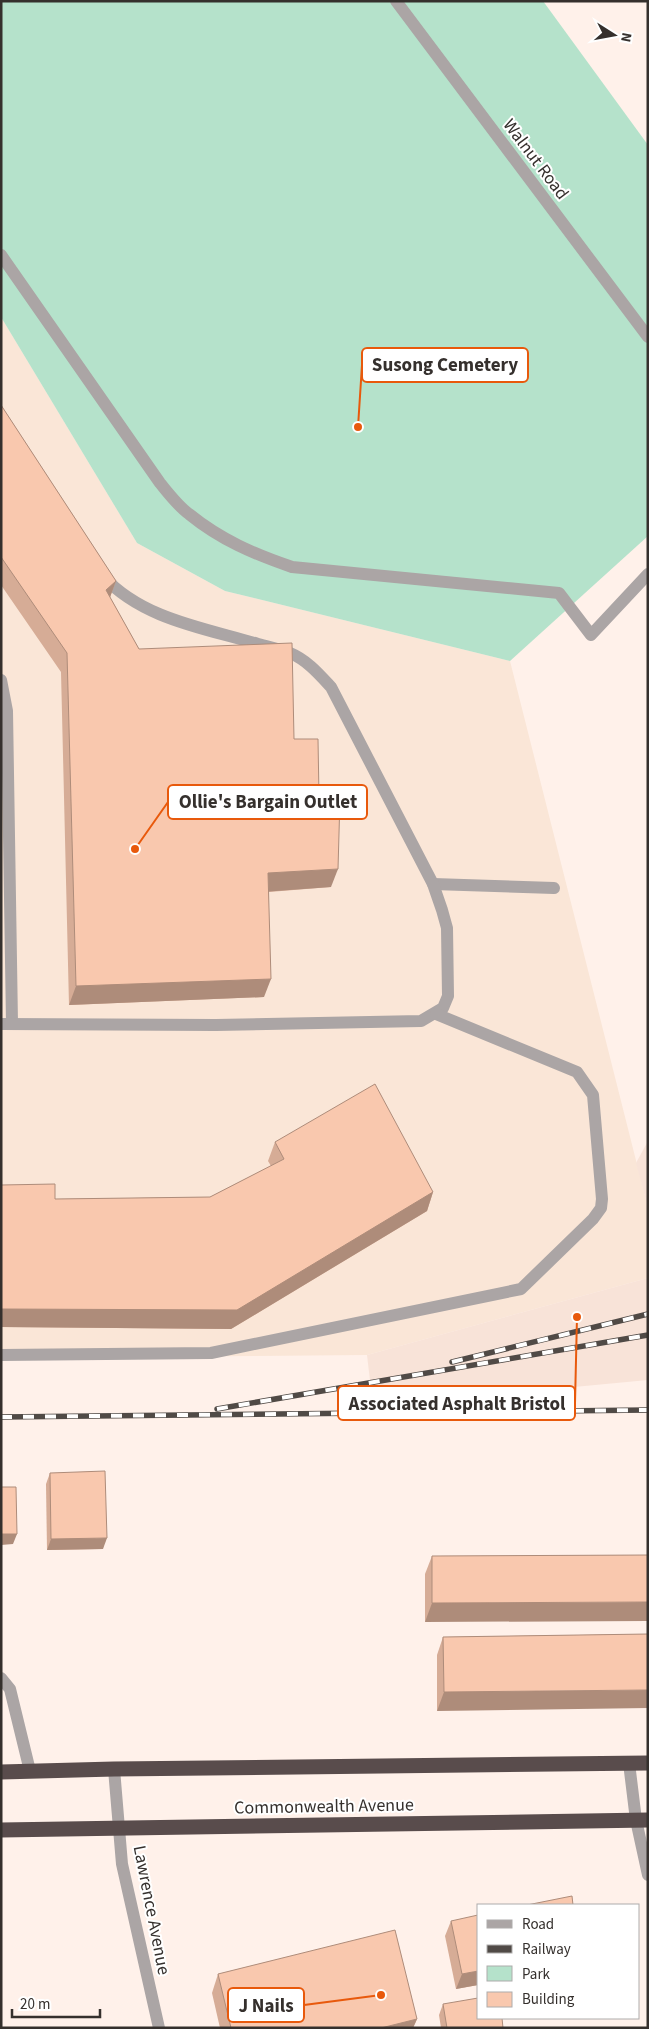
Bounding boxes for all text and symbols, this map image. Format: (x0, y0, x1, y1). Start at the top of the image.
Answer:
north arrow (589, 10, 639, 60)
text: N (615, 31, 636, 44)
street label: Walnut Road (497, 114, 574, 205)
callout: Susong Cemetery (362, 348, 528, 382)
text: Susong Cemetery (372, 352, 518, 379)
callout: Ollie's Bargain Outlet (168, 785, 367, 819)
text: Ollie's Bargain Outlet (179, 789, 357, 816)
callout: Associated Asphalt Bristol (338, 1386, 575, 1420)
text: Associated Asphalt Bristol (348, 1391, 566, 1418)
street label: Commonwealth Avenue (234, 1792, 414, 1821)
street label: Lawrence Avenue (127, 1843, 176, 1977)
legend (477, 1904, 639, 2019)
text: Road (522, 1914, 554, 1935)
text: Railway (522, 1939, 571, 1960)
text: Park (522, 1964, 551, 1985)
scale bar (12, 1986, 100, 2018)
callout: J Nails (228, 1988, 304, 2022)
text: Building (522, 1989, 575, 2010)
text: J Nails (238, 1993, 294, 2020)
text: 20 m (20, 1994, 50, 2015)

